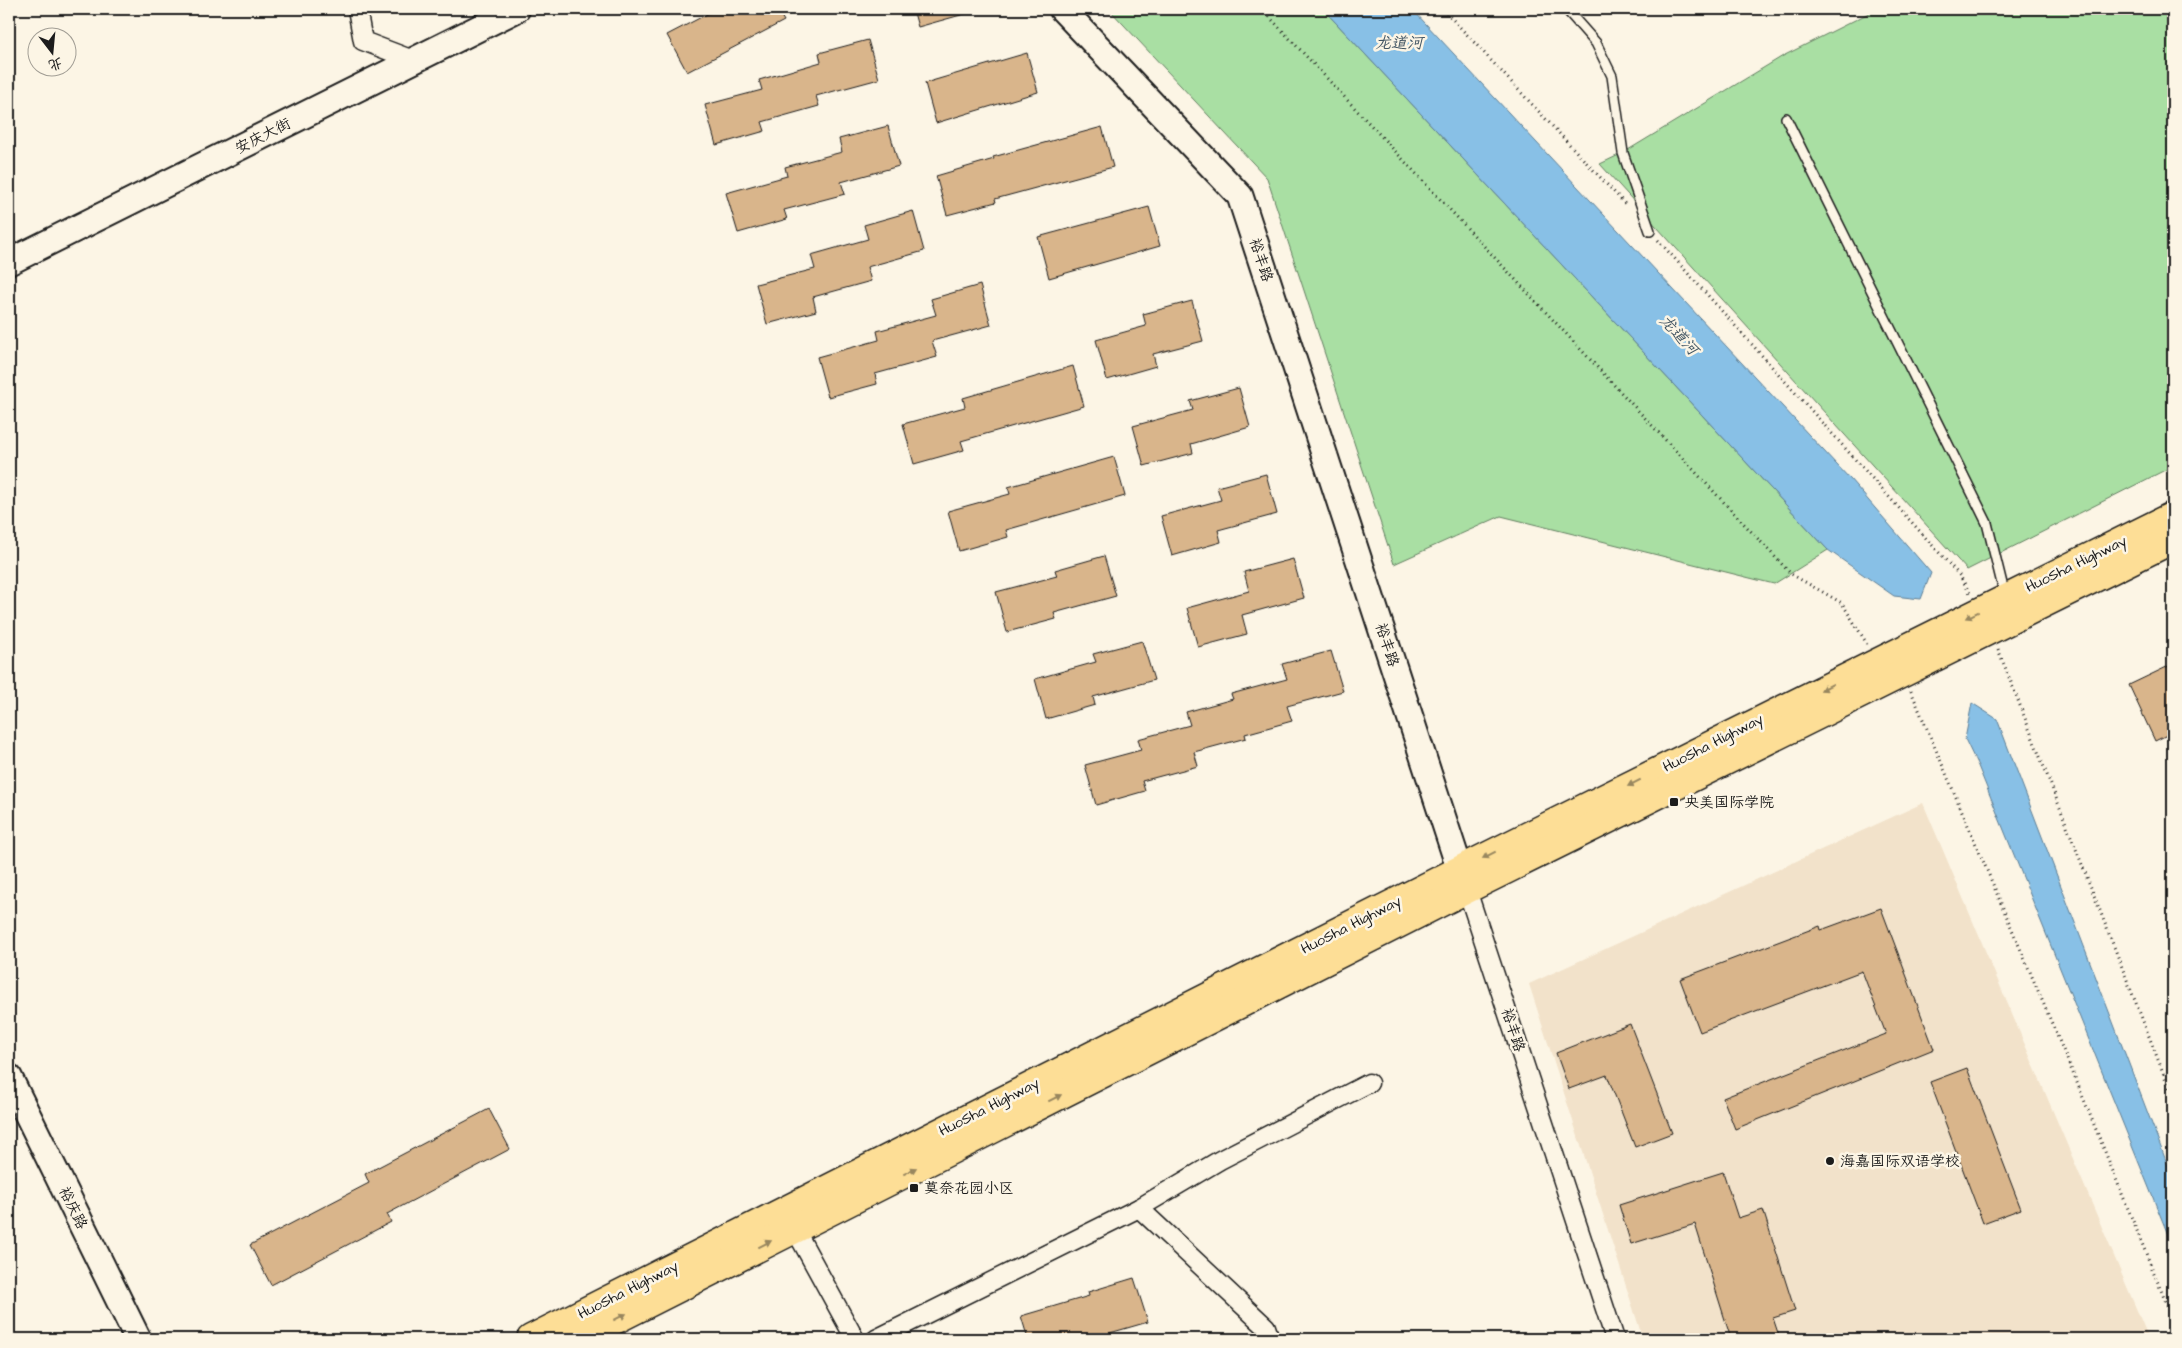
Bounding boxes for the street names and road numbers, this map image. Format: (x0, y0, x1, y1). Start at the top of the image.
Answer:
street label: 安庆大街 (231, 113, 295, 159)
street label: 裕丰路 (1244, 235, 1278, 285)
street label: HuoSha Highway (2022, 530, 2131, 599)
street label: 裕丰路 (1370, 620, 1404, 670)
street label: HuoSha Highway (1659, 709, 1767, 778)
street label: HuoSha Highway (1297, 891, 1405, 960)
street label: 裕丰路 (1496, 1005, 1530, 1055)
street label: HuoSha Highway (935, 1073, 1043, 1142)
street label: 裕庆路 (54, 1183, 92, 1233)
street label: HuoSha Highway (574, 1256, 682, 1325)

